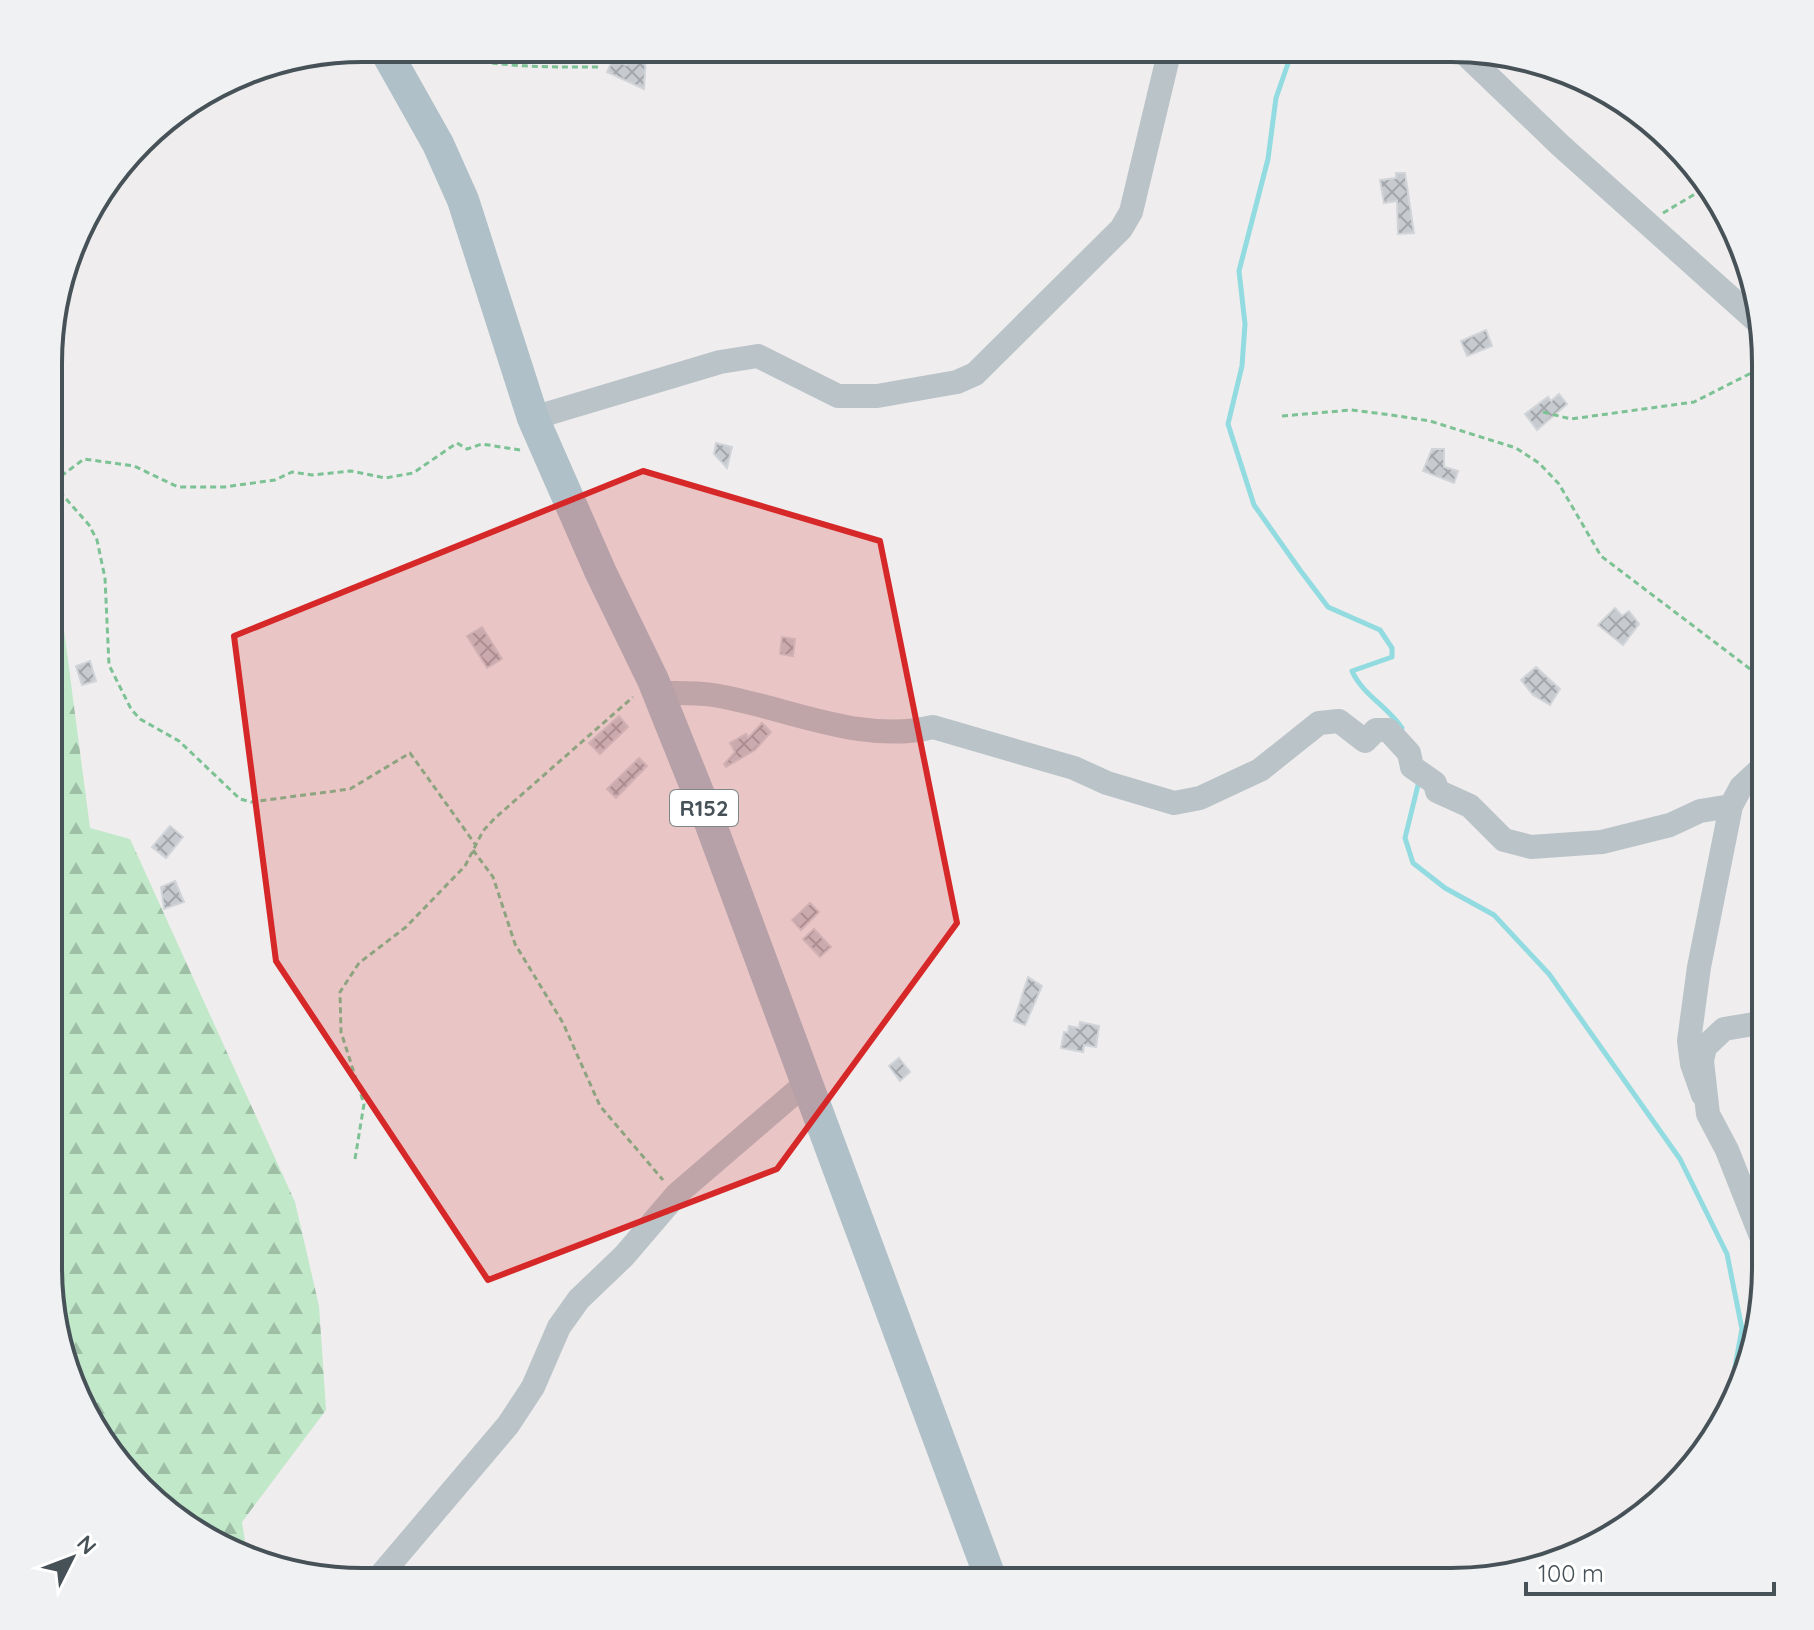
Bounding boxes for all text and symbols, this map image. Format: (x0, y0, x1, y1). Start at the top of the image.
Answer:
road number: R152 (670, 790, 738, 826)
north arrow (32, 1518, 112, 1598)
text: N (71, 1529, 103, 1560)
scale bar (1526, 1546, 1774, 1596)
text: 100 m (1538, 1558, 1604, 1588)

